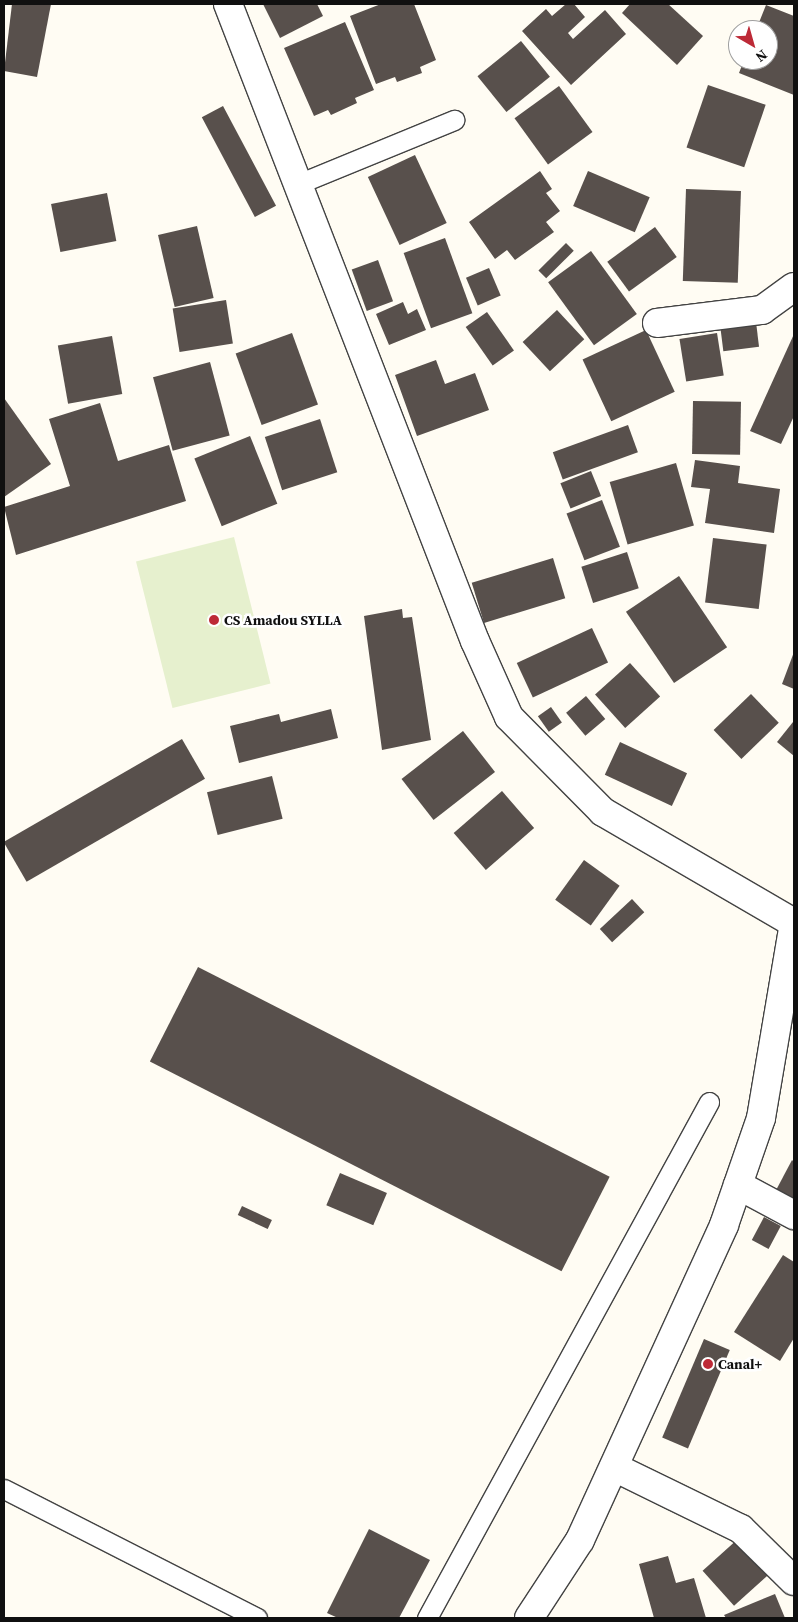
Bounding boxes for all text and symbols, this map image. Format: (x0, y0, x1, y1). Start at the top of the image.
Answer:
north arrow (728, 20, 778, 70)
text: N (751, 45, 772, 67)
place label: CS Amadou SYLLA (224, 612, 342, 628)
marker: CS Amadou SYLLA (208, 614, 220, 626)
place label: Canal+ (718, 1356, 762, 1372)
marker: Canal+ (702, 1358, 714, 1370)

